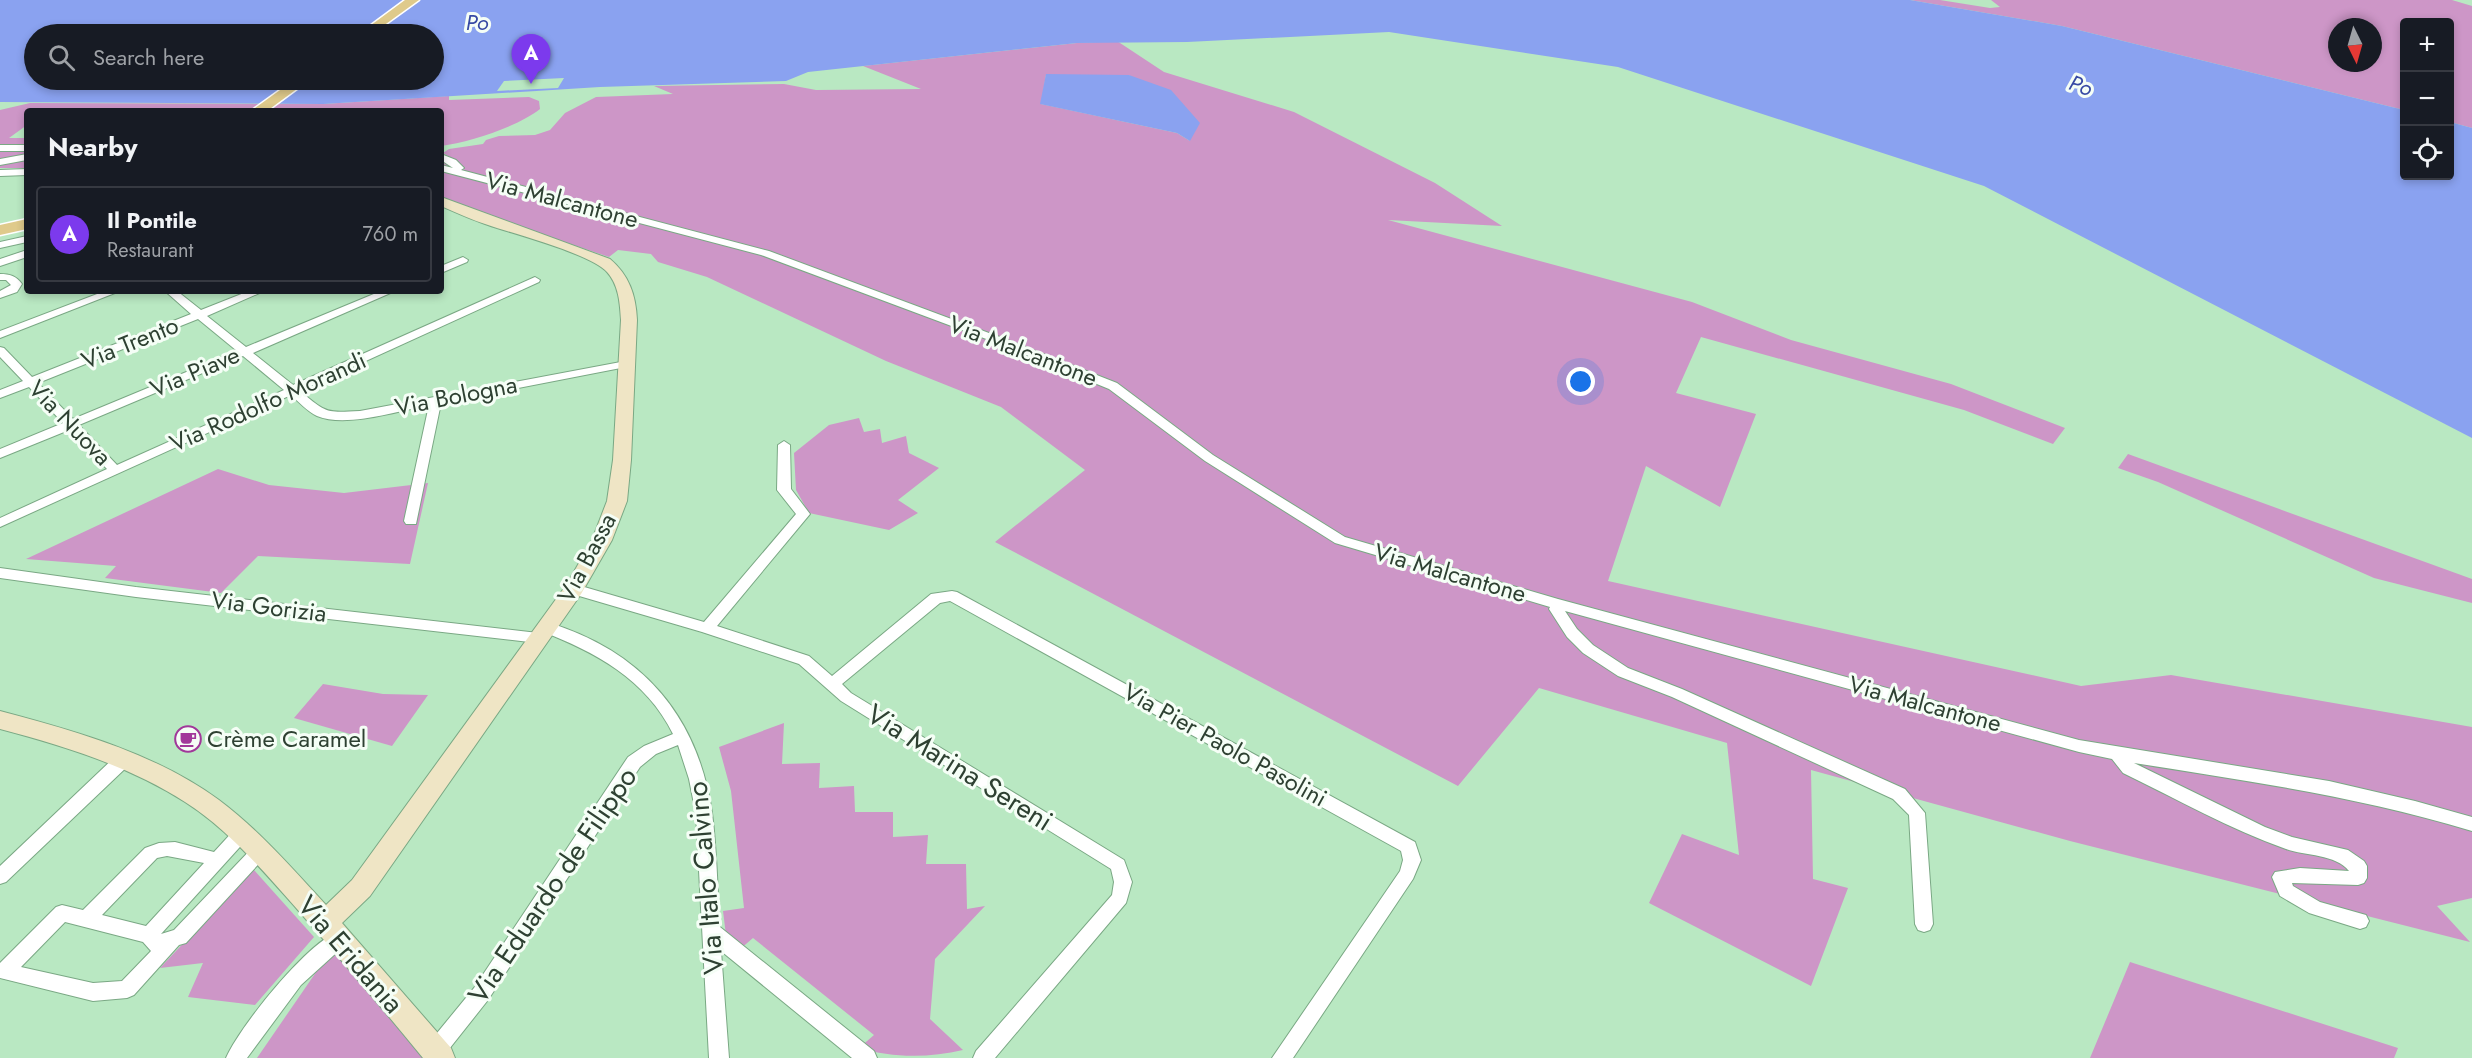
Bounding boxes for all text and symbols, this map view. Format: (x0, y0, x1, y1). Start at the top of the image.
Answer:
water label: Po (466, 6, 489, 38)
north arrow (2328, 18, 2382, 72)
map controls (2400, 18, 2454, 180)
button: + (2400, 18, 2454, 72)
search box (24, 24, 444, 90)
pin: A (512, 34, 550, 84)
icon: search (45, 41, 78, 74)
text: Search here (93, 41, 204, 73)
water label: Po (2065, 66, 2097, 104)
button: − (2400, 72, 2454, 126)
button: locate (2400, 126, 2454, 180)
text: Nearby (48, 128, 137, 166)
street label: Via Malcantone (482, 162, 642, 237)
text: Il Pontile (107, 204, 197, 236)
text: A (62, 220, 77, 249)
text: 760 m (362, 220, 418, 249)
text: Restaurant (107, 236, 193, 265)
street label: Via Malcantone (944, 306, 1103, 395)
street label: Via Trento (76, 307, 184, 378)
street label: Via Piave (145, 337, 245, 406)
street label: Via Rodolfo Morandi (164, 343, 372, 461)
street label: Via Bologna (392, 367, 520, 424)
your location (1566, 367, 1595, 396)
street label: Via Nuova (21, 372, 120, 473)
street label: Via Bassa (548, 507, 625, 609)
street label: Via Malcantone (1370, 534, 1530, 611)
street label: Via Gorizia (209, 582, 329, 631)
street label: Via Malcantone (1845, 666, 2005, 741)
street label: Via Pier Paolo Pasolini (1117, 674, 1334, 815)
street label: Via Marina Sereni (859, 694, 1061, 841)
place label: Crème Caramel (207, 721, 366, 756)
cafe icon: Crème Caramel (173, 724, 203, 754)
street label: Via Eduardo de Filippo (458, 759, 647, 1012)
street label: Via Italo Calvino (677, 780, 734, 976)
street label: Via Eridania (288, 886, 414, 1022)

